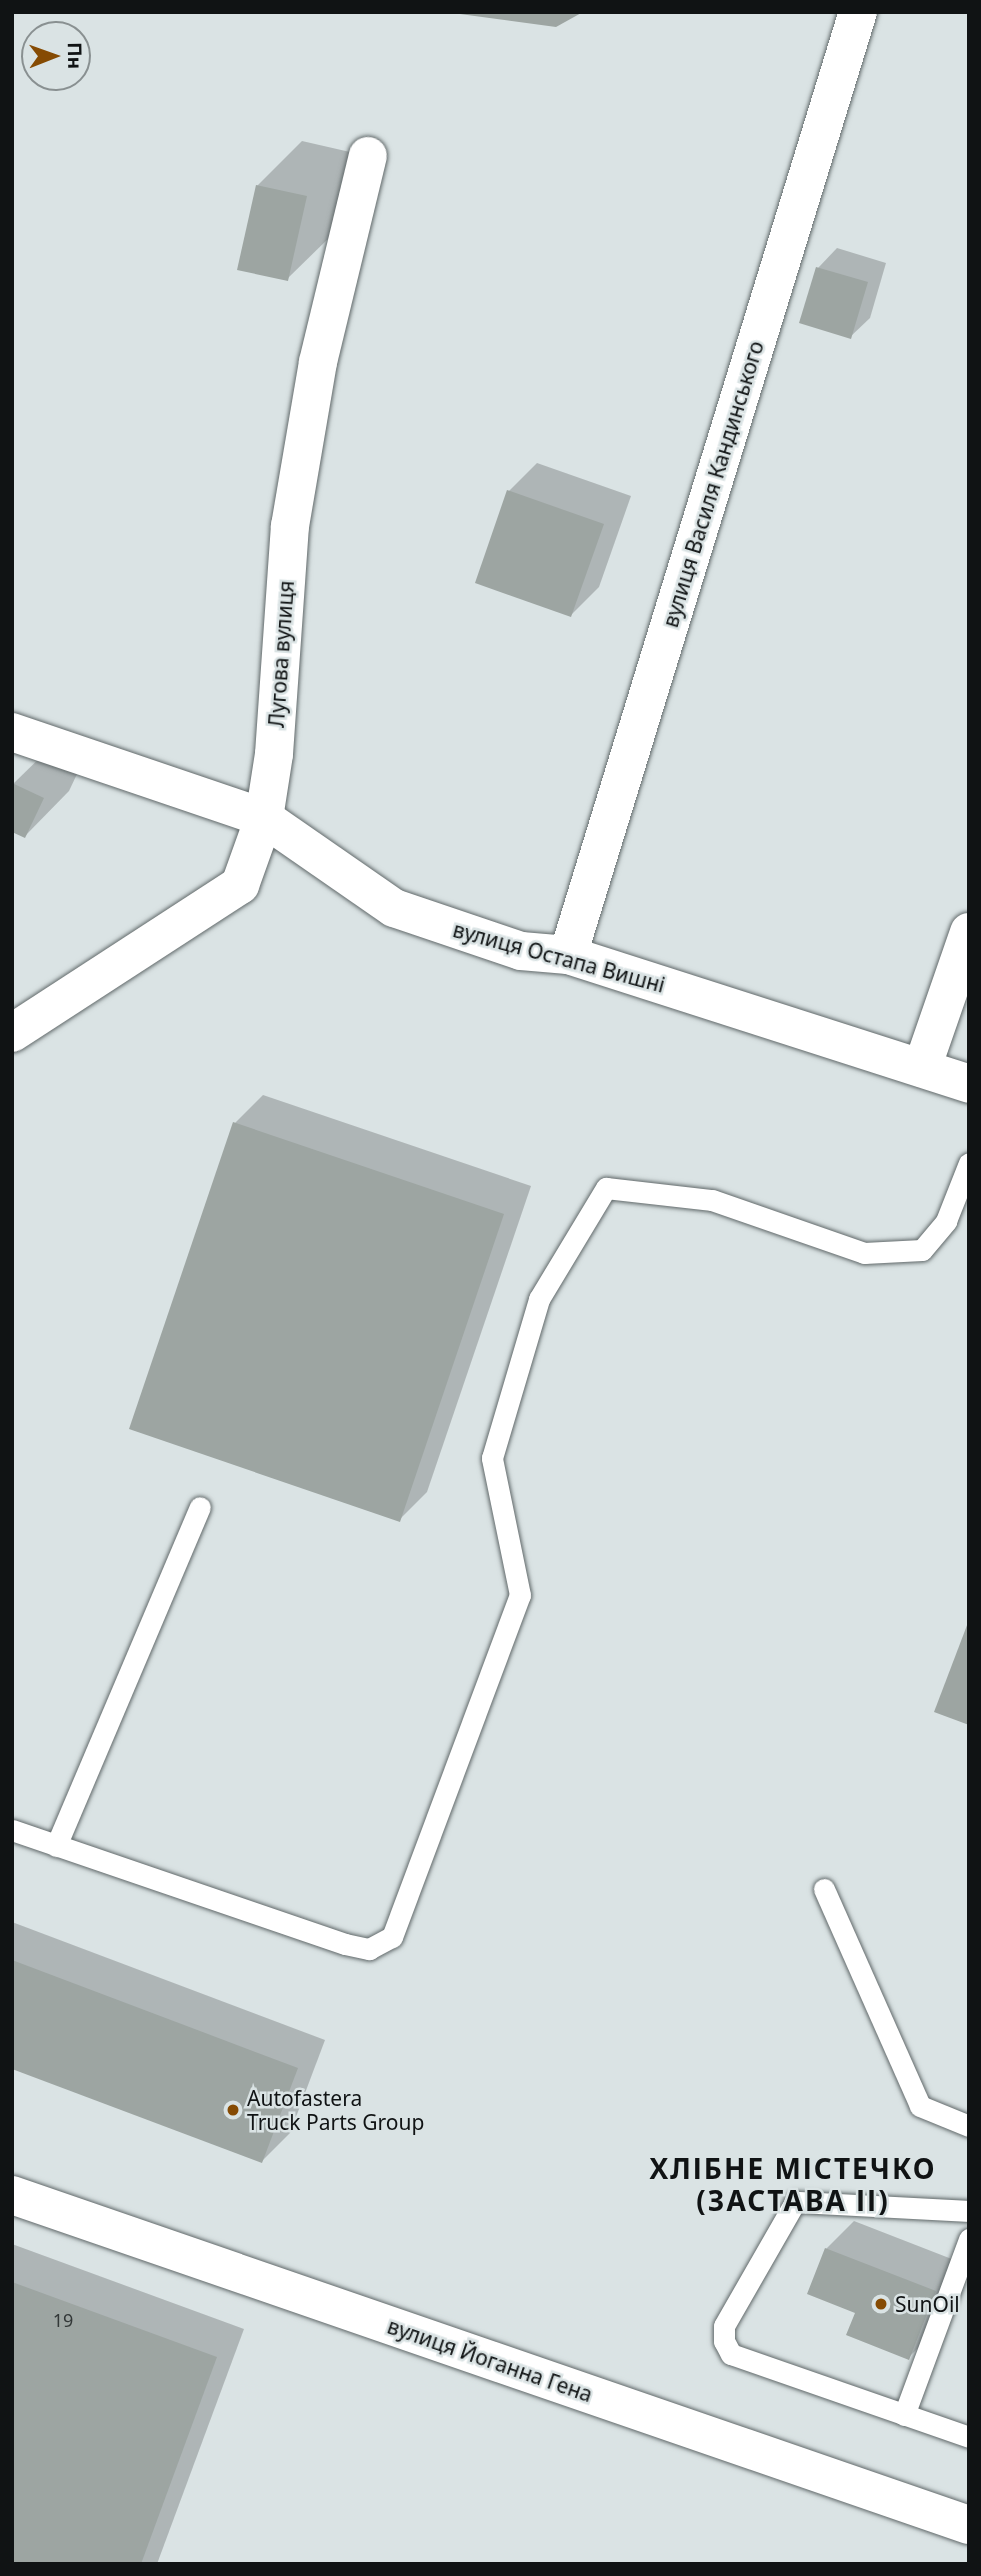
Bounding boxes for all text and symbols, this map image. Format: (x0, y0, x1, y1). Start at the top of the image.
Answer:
north arrow (21, 21, 91, 91)
text: Пн (62, 42, 88, 69)
street label: вулиця Василя Кандинського (657, 338, 769, 630)
street label: Лугова вулиця (263, 580, 299, 728)
street label: вулиця Остапа Вишні (450, 917, 668, 997)
place label: Autofastera Truck Parts Group (247, 2085, 424, 2135)
marker: Autofastera Truck Parts Group (225, 2102, 241, 2118)
district label: ХЛІБНЕ МІСТЕЧКО (ЗАСТАВА ІІ) (651, 2151, 935, 2217)
place label: SunOil (895, 2291, 960, 2317)
marker: SunOil (873, 2296, 889, 2312)
house number: 19 (53, 2309, 73, 2331)
street label: вулиця Йоганна Гена (384, 2313, 596, 2407)

